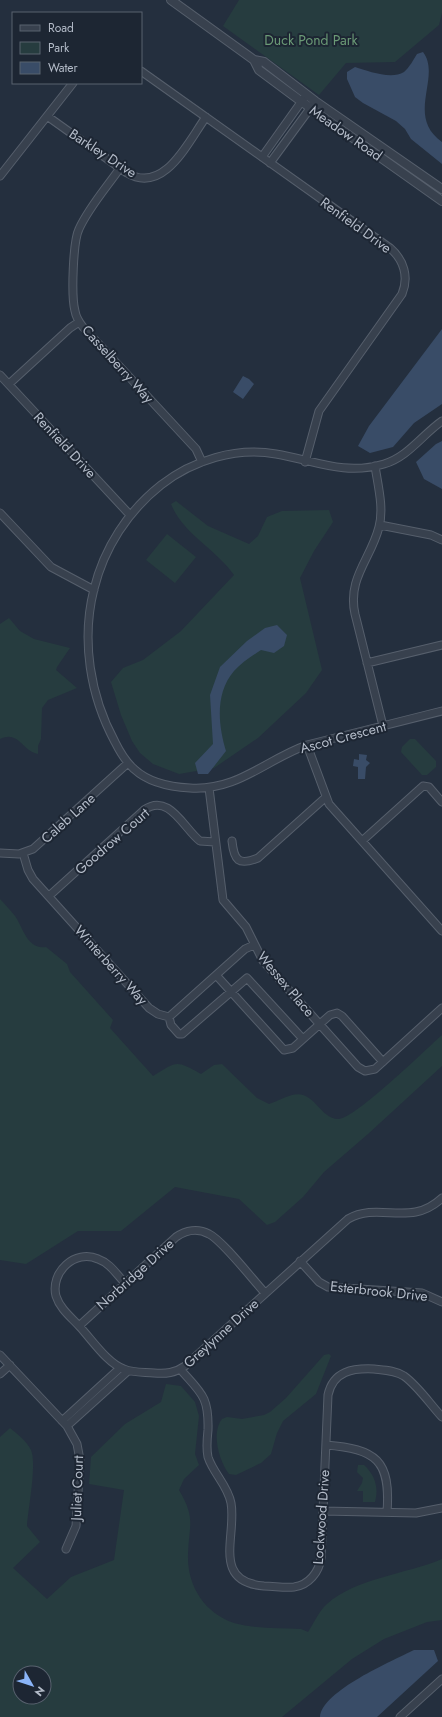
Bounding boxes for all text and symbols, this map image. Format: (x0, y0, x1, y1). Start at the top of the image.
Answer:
legend (12, 12, 142, 84)
text: Road (48, 19, 74, 37)
park label: Duck Pond Park (264, 30, 358, 50)
text: Park (48, 39, 70, 57)
text: Water (48, 59, 79, 77)
street label: Meadow Road (306, 101, 386, 165)
street label: Barkley Drive (65, 124, 141, 182)
street label: Renfield Drive (316, 192, 396, 258)
street label: Casselberry Way (77, 321, 159, 408)
street label: Renfield Drive (29, 408, 101, 482)
street label: Ascot Crescent (298, 716, 389, 758)
street label: Caleb Lane (37, 788, 99, 848)
street label: Goodrow Court (70, 803, 154, 879)
street label: Winterberry Way (70, 921, 153, 1010)
street label: Wessex Place (253, 947, 319, 1021)
street label: Norbridge Drive (92, 1234, 178, 1314)
street label: Esterbrook Drive (329, 1276, 429, 1306)
street label: Greylynne Drive (179, 1294, 263, 1372)
street label: Juliet Court (66, 1454, 88, 1523)
street label: Lockwood Drive (308, 1469, 334, 1565)
north arrow (12, 1665, 52, 1705)
text: N (31, 1683, 49, 1700)

